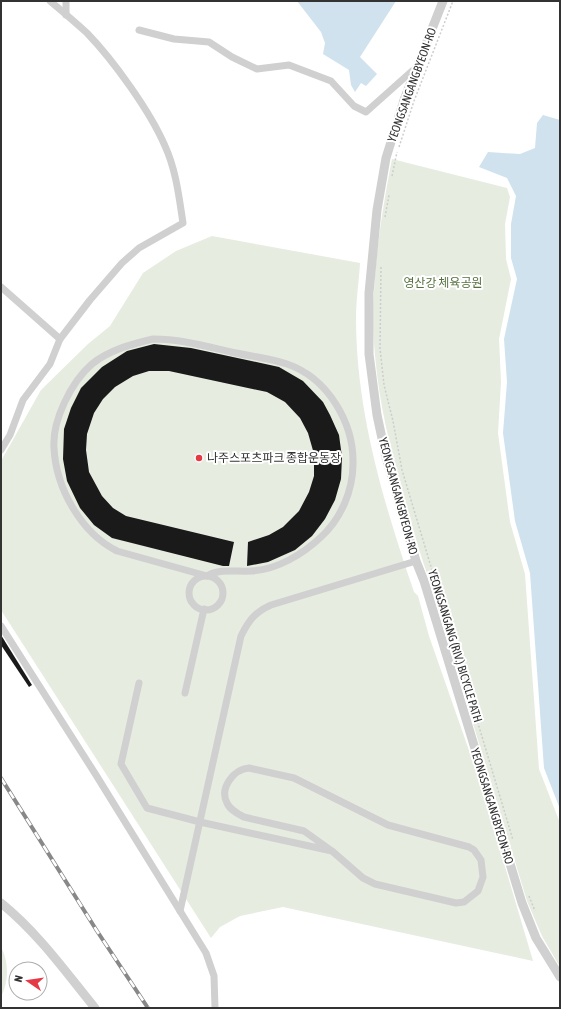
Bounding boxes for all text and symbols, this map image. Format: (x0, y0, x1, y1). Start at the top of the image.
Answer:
street label: YEONGSANGANGBYEON-RO (385, 26, 439, 144)
park label: 영산강 체육공원 (404, 276, 482, 290)
street label: YEONGSANGANGBYEON-RO (376, 436, 420, 556)
place label: 나주스포츠파크 종합운동장 (207, 451, 341, 465)
marker: 나주스포츠파크 종합운동장 (194, 453, 204, 463)
street label: YEONGSANGANG (RIV.) BICYCLE PATH (425, 568, 485, 724)
street label: YEONGSANGANGBYEON-RO (468, 746, 516, 866)
north arrow (8, 961, 48, 1001)
text: N (12, 974, 25, 983)

